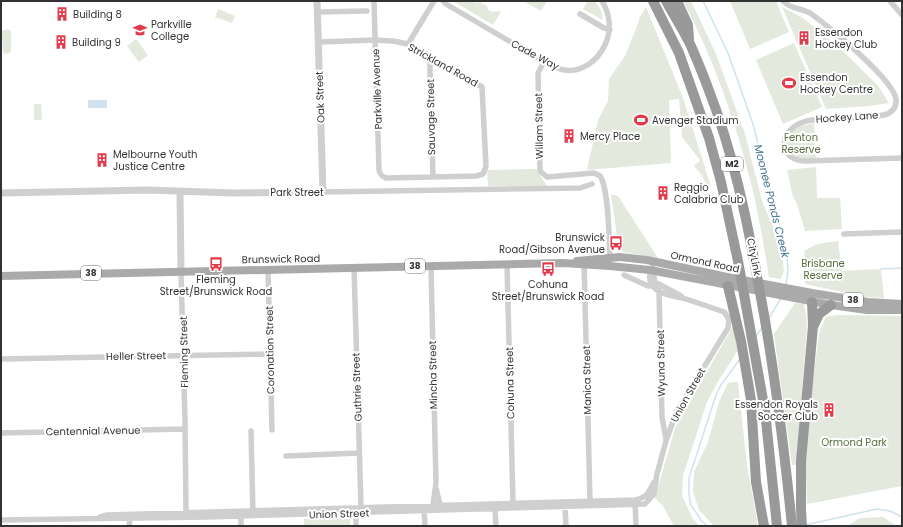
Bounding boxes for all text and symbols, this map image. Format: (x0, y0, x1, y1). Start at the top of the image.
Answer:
building icon: Building 8 (54, 6, 70, 22)
place label: Building 8 (73, 7, 122, 22)
place label: Parkville College (151, 17, 192, 44)
school or university icon: Parkville College (132, 22, 148, 38)
place label: Essendon Hockey Club (815, 25, 878, 52)
building icon: Essendon Hockey Club (796, 30, 812, 46)
building icon: Building 9 (53, 34, 69, 50)
place label: Building 9 (72, 35, 121, 50)
street label: Cade Way (508, 36, 562, 74)
street label: Strickland Road (405, 40, 481, 90)
street label: Parkville Avenue (368, 48, 386, 130)
place label: Essendon Hockey Centre (800, 70, 873, 97)
street label: Oak Street (312, 71, 328, 123)
sports icon: Essendon Hockey Centre (781, 75, 797, 91)
street label: Sauvage Street (423, 78, 439, 155)
street label: Willam Street (531, 92, 547, 159)
street label: Hockey Lane (815, 107, 879, 127)
sports icon: Avenger Stadium (633, 112, 649, 128)
place label: Avenger Stadium (652, 113, 739, 128)
building icon: Mercy Place (561, 128, 577, 144)
place label: Mercy Place (580, 129, 640, 144)
park label: Fenton Reserve (781, 130, 821, 157)
water label: Moonee Ponds Creek (750, 143, 794, 261)
place label: Melbourne Youth Justice Centre (113, 147, 198, 174)
building icon: Melbourne Youth Justice Centre (94, 152, 110, 168)
road number: M2 (721, 157, 743, 171)
place label: Reggio Calabria Club (674, 180, 744, 207)
street label: Park Street (270, 185, 324, 200)
building icon: Reggio Calabria Club (655, 185, 671, 201)
place label: Brunswick Road/Gibson Avenue (499, 230, 606, 257)
bus stop icon: Brunswick Road/Gibson Avenue (608, 235, 624, 251)
street label: CityLink (743, 237, 765, 278)
street label: Ormond Road (669, 247, 741, 277)
street label: Brunswick Road (242, 251, 320, 267)
bus stop icon: Fleming Street/Brunswick Road (208, 256, 224, 272)
park label: Brisbane Reserve (801, 256, 845, 283)
road number: 38 (405, 259, 425, 273)
bus stop icon: Cohuna Street/Brunswick Road (540, 261, 556, 277)
road number: 38 (81, 266, 101, 280)
place label: Fleming Street/Brunswick Road (160, 272, 272, 299)
place label: Cohuna Street/Brunswick Road (492, 277, 604, 304)
road number: 38 (843, 293, 863, 307)
street label: Coronation Street (262, 305, 278, 394)
street label: Fleming Street (176, 316, 192, 388)
street label: Wyuna Street (653, 329, 669, 397)
street label: Mincha Street (425, 340, 441, 409)
street label: Manica Street (579, 345, 595, 415)
street label: Cohuna Street (502, 347, 518, 419)
street label: Heller Street (106, 348, 166, 364)
street label: Guthrie Street (348, 352, 366, 422)
street label: Union Street (667, 365, 709, 425)
place label: Essendon Royals Soccer Club (735, 397, 818, 424)
building icon: Essendon Royals Soccer Club (821, 402, 837, 418)
street label: Centennial Avenue (45, 423, 141, 439)
park label: Ormond Park (821, 435, 888, 450)
street label: Union Street (309, 505, 370, 523)

